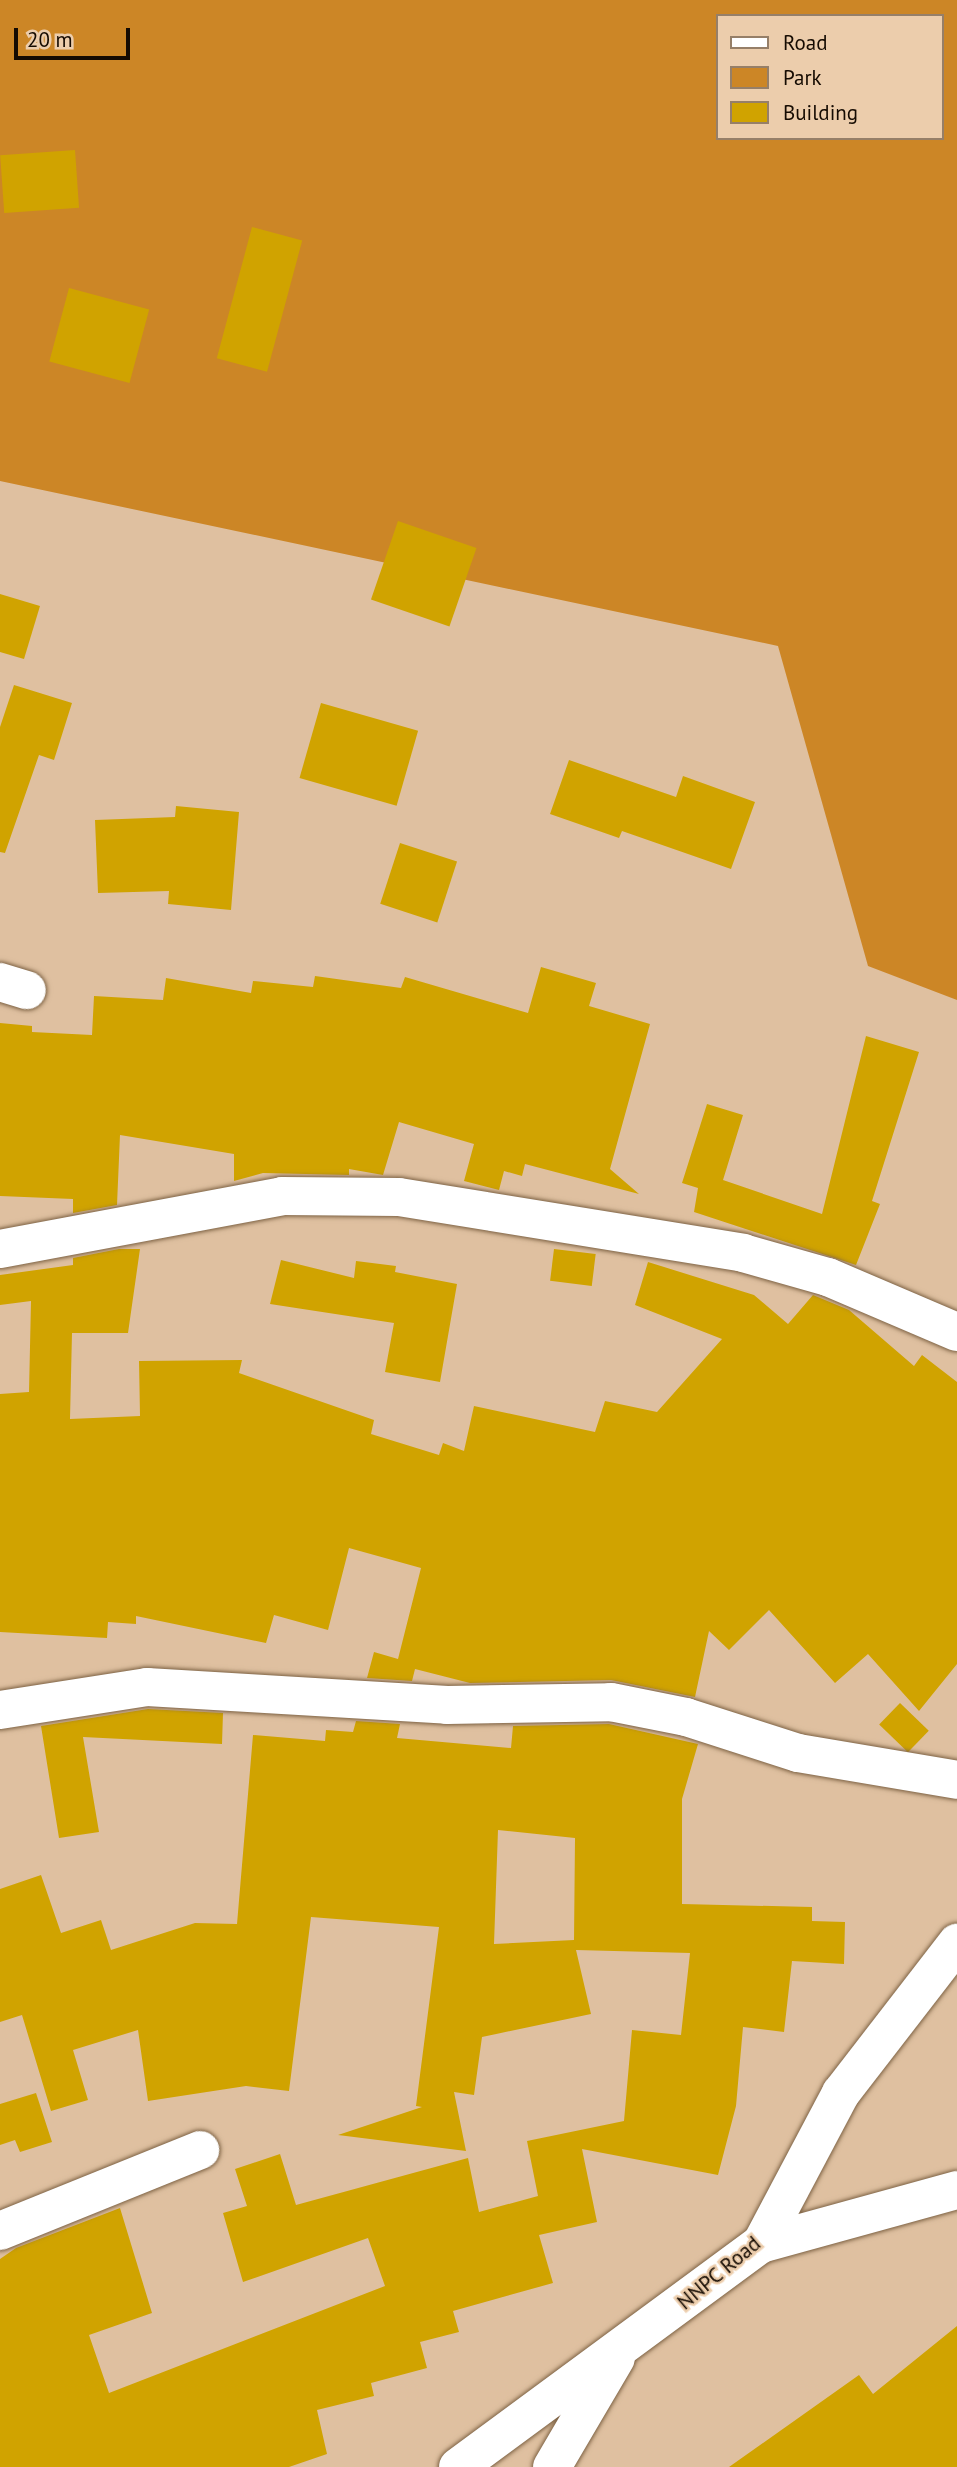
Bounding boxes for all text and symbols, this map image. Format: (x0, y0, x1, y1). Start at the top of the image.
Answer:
scale bar (18, 14, 133, 58)
legend (716, 14, 943, 140)
text: 20 m (27, 26, 73, 53)
text: Road (783, 29, 827, 56)
text: Park (783, 64, 822, 91)
text: Building (783, 99, 858, 126)
street label: NNPC Road (672, 2231, 766, 2315)

